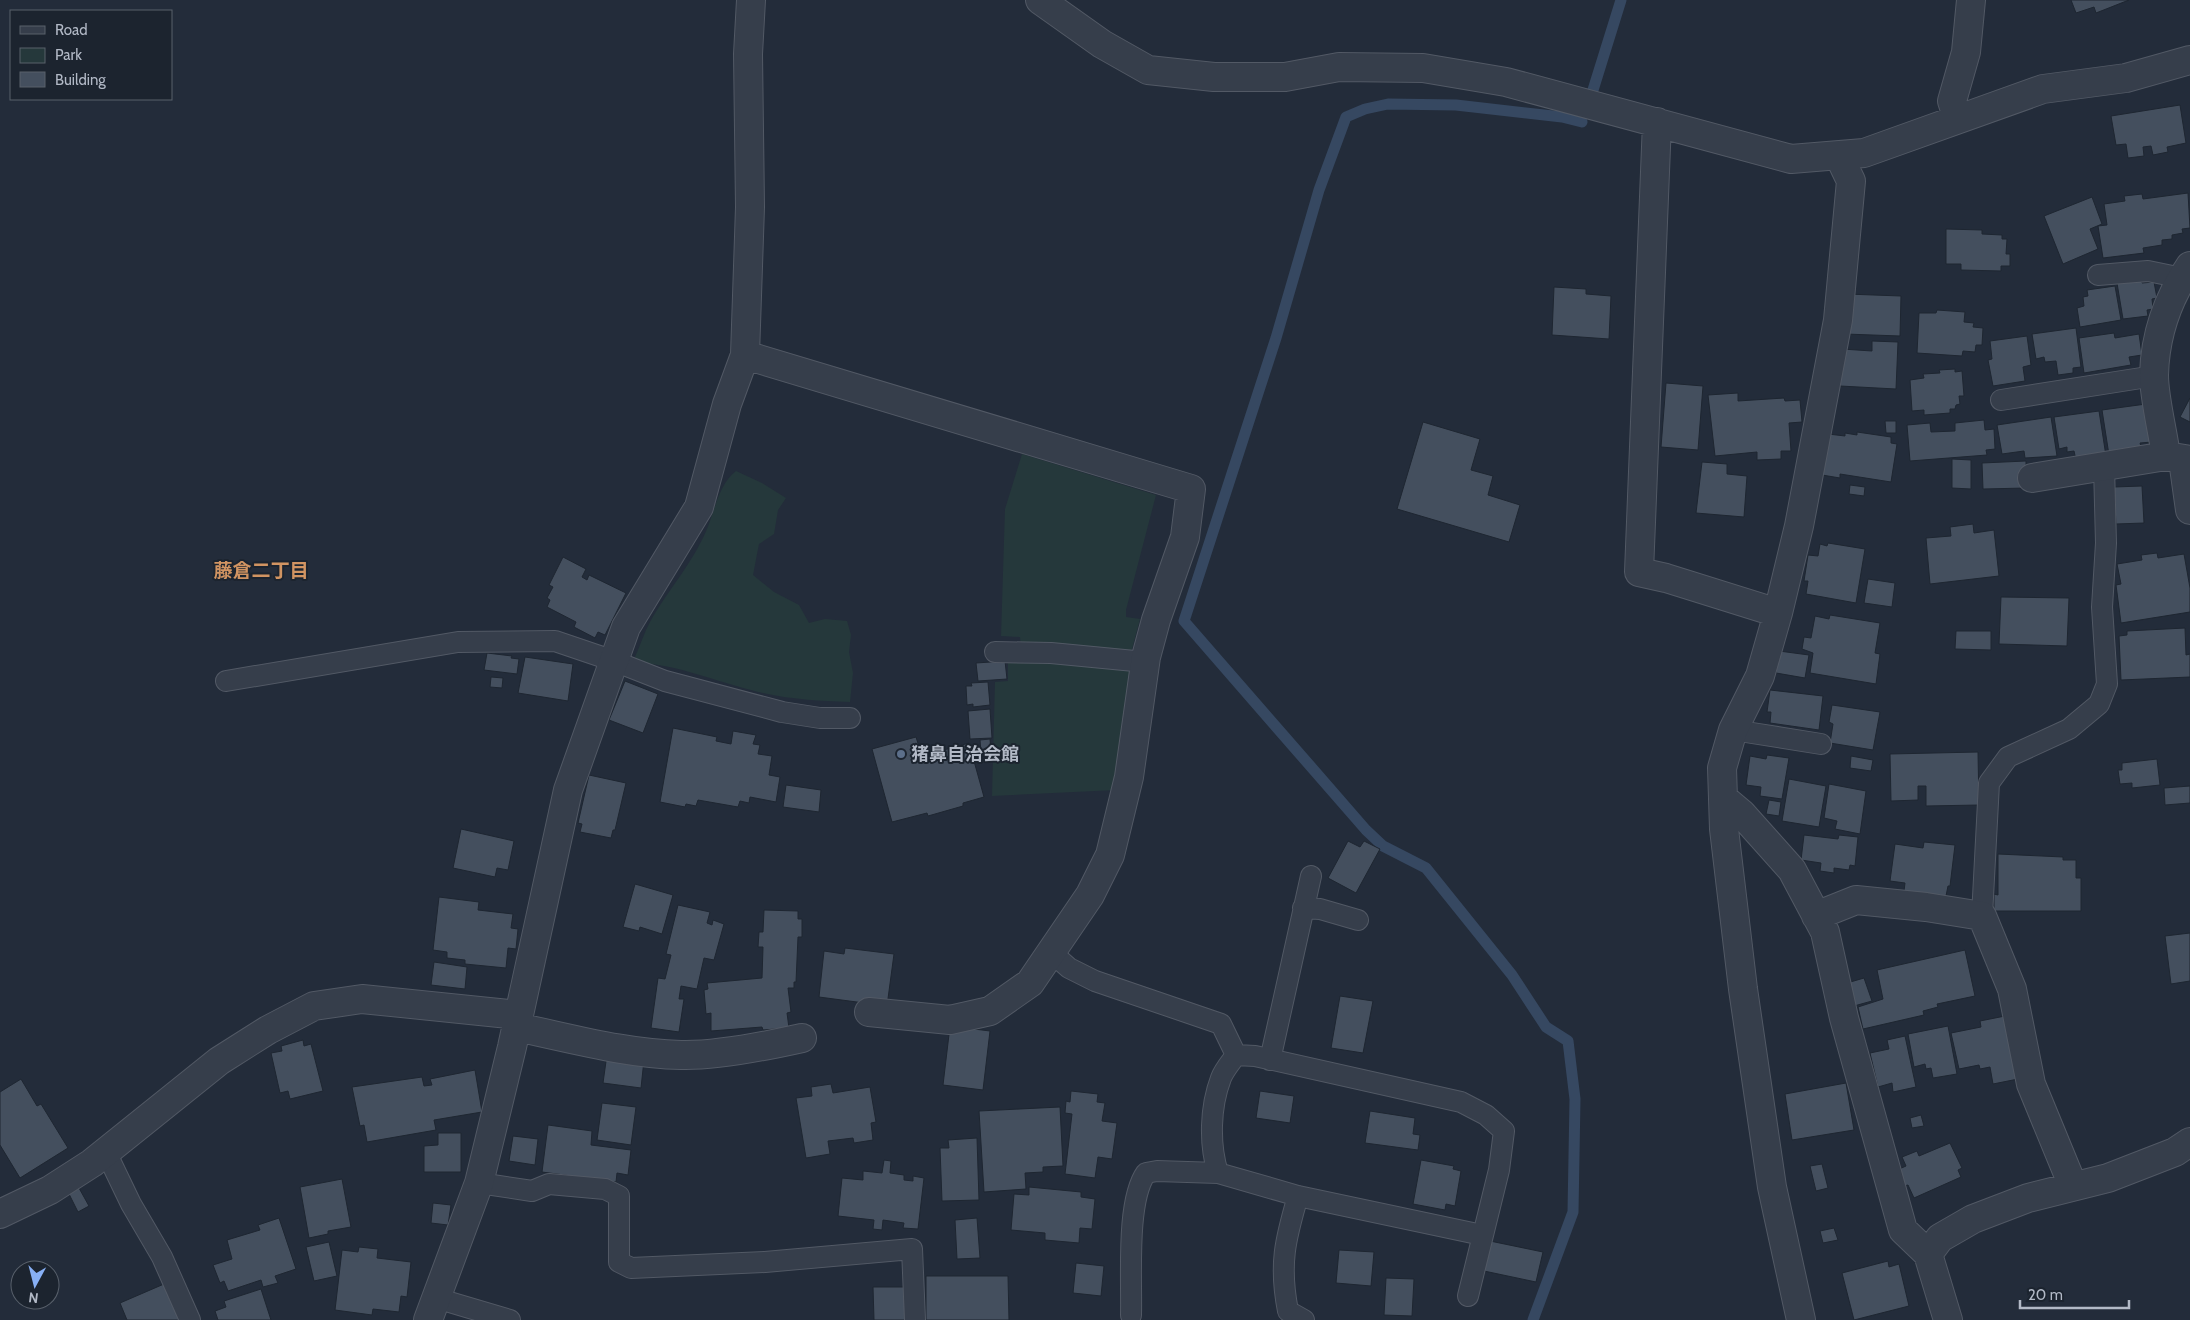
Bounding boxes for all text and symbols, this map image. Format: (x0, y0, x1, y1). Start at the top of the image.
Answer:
legend (10, 10, 172, 100)
text: Road (55, 21, 88, 39)
text: Park (55, 46, 82, 64)
text: Building (55, 71, 106, 89)
district label: 藤倉二丁目 (213, 559, 309, 582)
place label: 猪鼻自治会館 (911, 743, 1019, 765)
marker: 猪鼻自治会館 (895, 748, 907, 760)
north arrow (10, 1260, 60, 1310)
scale bar (2020, 1278, 2129, 1310)
text: 20 m (2028, 1286, 2063, 1304)
text: N (27, 1288, 39, 1307)

